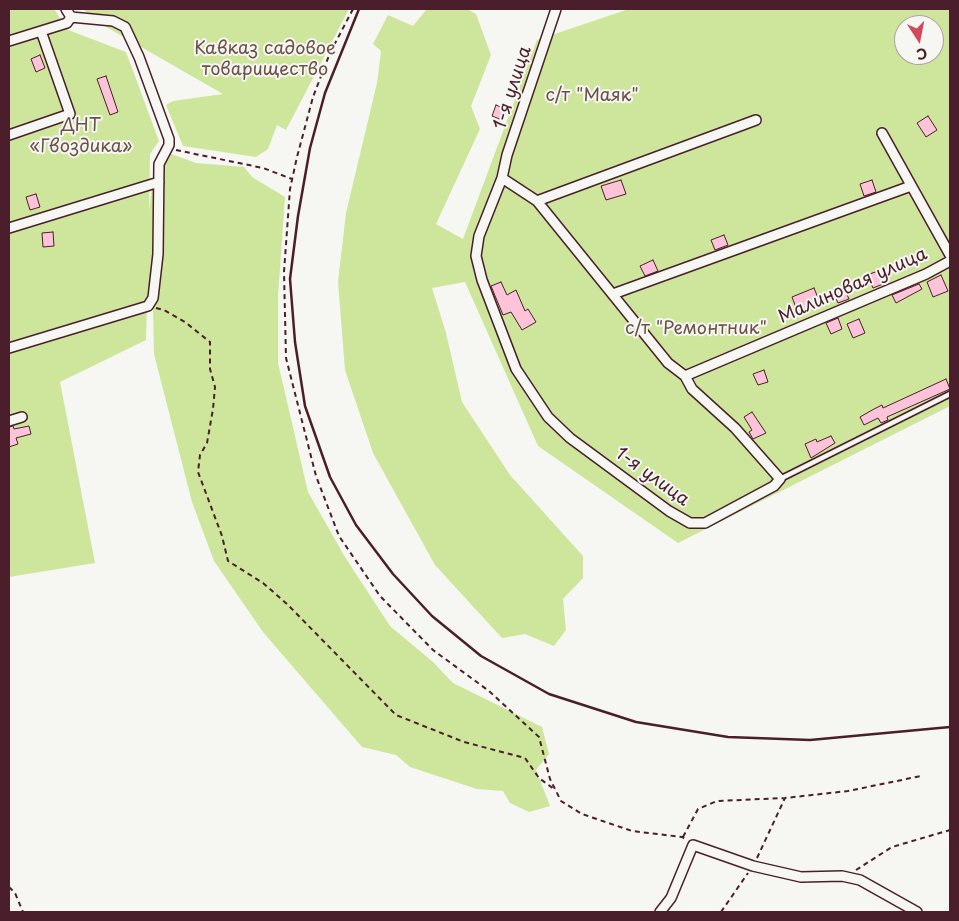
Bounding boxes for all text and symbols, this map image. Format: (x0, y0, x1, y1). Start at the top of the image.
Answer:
north arrow (894, 15, 944, 65)
park label: Кавказ садовое товарищество (194, 38, 336, 80)
text: С (915, 43, 929, 66)
street label: 1-я улица (489, 44, 537, 132)
park label: с/т "Маяк" (545, 85, 639, 107)
park label: ДНТ «Гвоздика» (30, 115, 132, 158)
street label: Малиновая улица (775, 243, 931, 329)
park label: с/т "Ремонтник" (625, 318, 767, 340)
street label: 1-я улица (611, 443, 693, 511)

